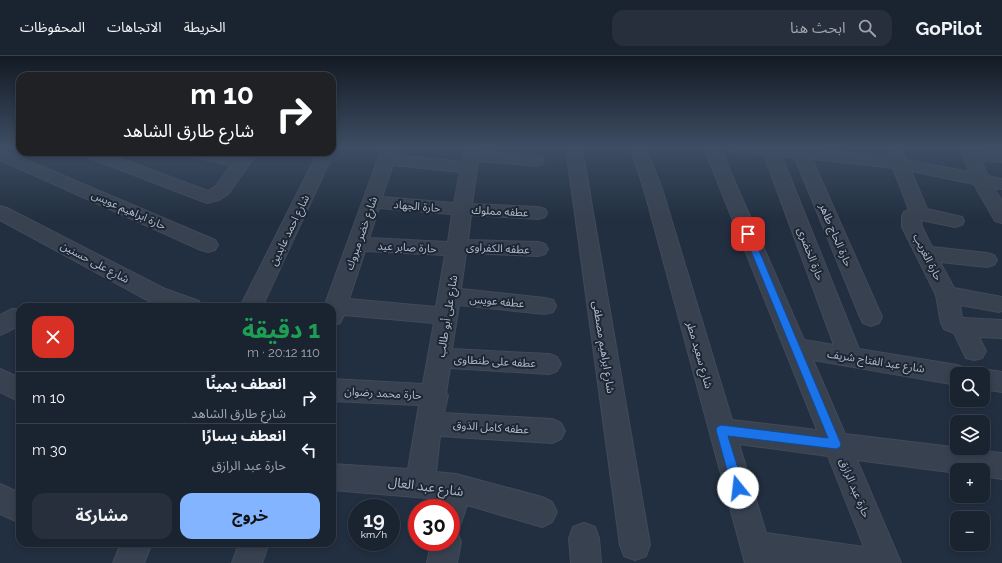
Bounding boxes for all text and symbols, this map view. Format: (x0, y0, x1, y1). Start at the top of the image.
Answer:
search box (612, 10, 892, 46)
icon: search (856, 17, 878, 39)
text: GoPilot (916, 17, 982, 39)
text: المحفوظات (20, 19, 85, 35)
text: الاتجاهات (107, 19, 162, 35)
text: الخريطة (184, 19, 226, 35)
text: ابحث هنا (790, 19, 846, 37)
text: 10 m (190, 78, 254, 111)
icon: right (268, 88, 320, 140)
text: شارع طارق الشاهد (123, 120, 254, 141)
street label: حارة ابراهيم عويس (89, 188, 169, 235)
street label: شارع احمد عابدين (267, 192, 313, 268)
street label: شارع خضر مبروك (343, 194, 381, 272)
street label: حارة الجهاد (393, 198, 441, 215)
street label: حارة الحاج طاهر (815, 201, 855, 270)
street label: عطفه مملوك (471, 204, 529, 220)
pin (731, 217, 765, 251)
icon: arrive (737, 223, 759, 245)
street label: حارة الخضرى (794, 226, 827, 283)
street label: حارة الغريب (910, 232, 945, 284)
street label: شارع على حسنين (58, 239, 132, 287)
street label: حارة صابر عيد (377, 239, 437, 256)
street label: عطفه الكفراوى (466, 240, 530, 257)
street label: شارع على أبو طالب (434, 274, 461, 358)
street label: عطفه عويس (469, 293, 525, 310)
street label: شارع ابراهيم مصطفى (588, 300, 617, 395)
text: 1 دقيقة (242, 315, 320, 344)
button: close (32, 316, 74, 358)
street label: شارع سعيد مطر (682, 319, 715, 391)
text: 110 m · 20:12 (247, 345, 320, 360)
street label: شارع عبد الفتاح شريف (826, 347, 926, 377)
street label: عطفه على طنطاوى (454, 353, 537, 370)
map controls (950, 367, 990, 551)
button: search (950, 367, 990, 407)
text: انعطف يمينًا (206, 375, 286, 393)
street label: حارة محمد رضوان (344, 385, 422, 402)
icon: right (298, 387, 320, 409)
text: 10 m (32, 389, 65, 407)
text: شارع طارق الشاهد (191, 406, 286, 421)
button: layers (950, 415, 990, 455)
street label: عطفه كامل الذوق (453, 418, 530, 437)
text: انعطف يسارًا (202, 427, 286, 445)
icon: left (298, 439, 320, 461)
text: 30 m (32, 441, 67, 459)
street label: حارة عبد الرازق (836, 457, 873, 520)
text: حارة عبد الرازق (212, 458, 286, 473)
button: + (950, 463, 990, 503)
position arrow (717, 467, 759, 509)
street label: شارع عبد العال (387, 474, 465, 502)
button: مشاركة (32, 493, 172, 539)
button: خروج (180, 493, 320, 539)
speed limit sign: 30 (408, 499, 460, 551)
text: 19 (363, 508, 385, 532)
button: − (950, 511, 990, 551)
text: km/h (361, 529, 387, 540)

